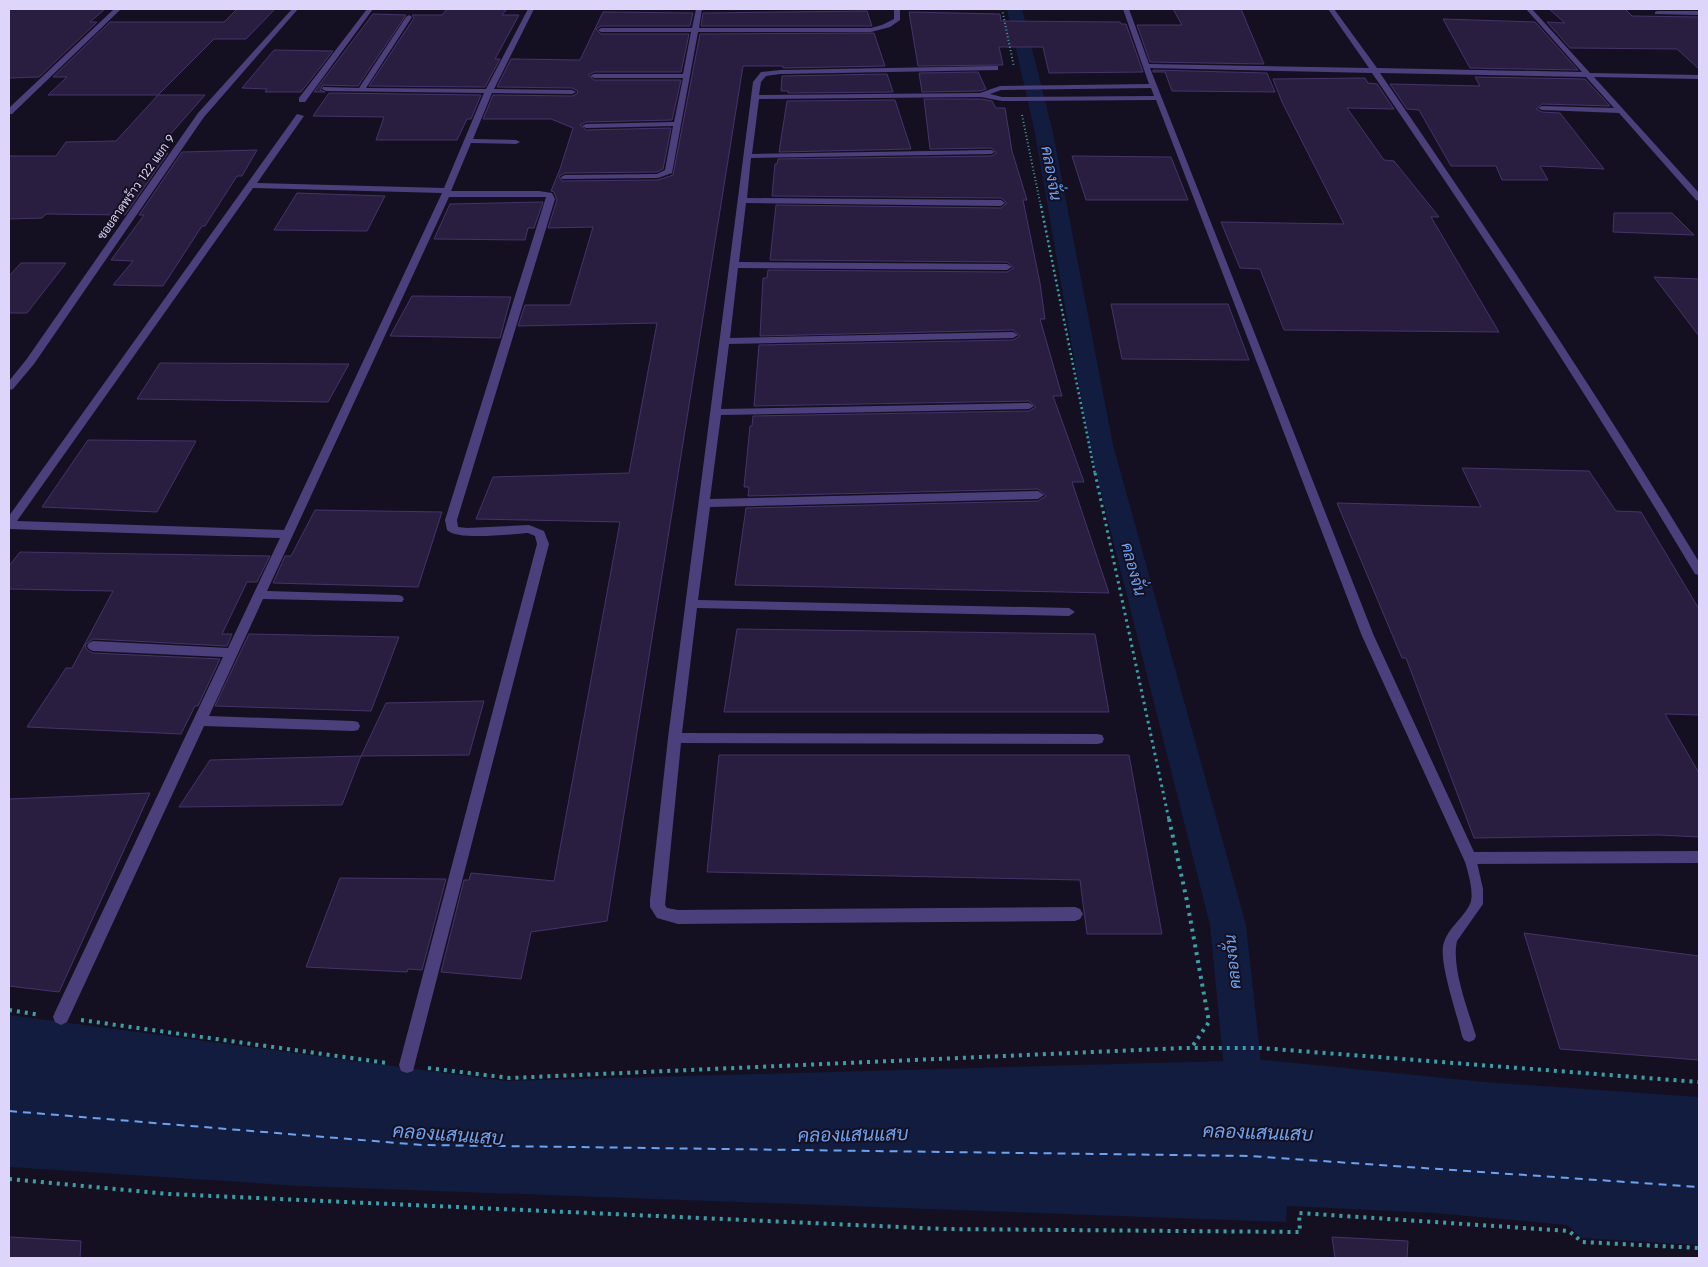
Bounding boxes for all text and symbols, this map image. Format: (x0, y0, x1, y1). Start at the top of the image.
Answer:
street label: ซอยลาดพร้าว 122 แยก 9 (93, 131, 179, 243)
water label: คลองจั่น (1035, 144, 1070, 202)
water label: คลองจั่น (1115, 539, 1154, 599)
water label: คลองจั่น (1216, 934, 1247, 991)
water label: คลองแสนแสบ (392, 1117, 504, 1152)
water label: คลองแสนแสบ (1202, 1117, 1314, 1148)
water label: คลองแสนแสบ (797, 1120, 909, 1149)

